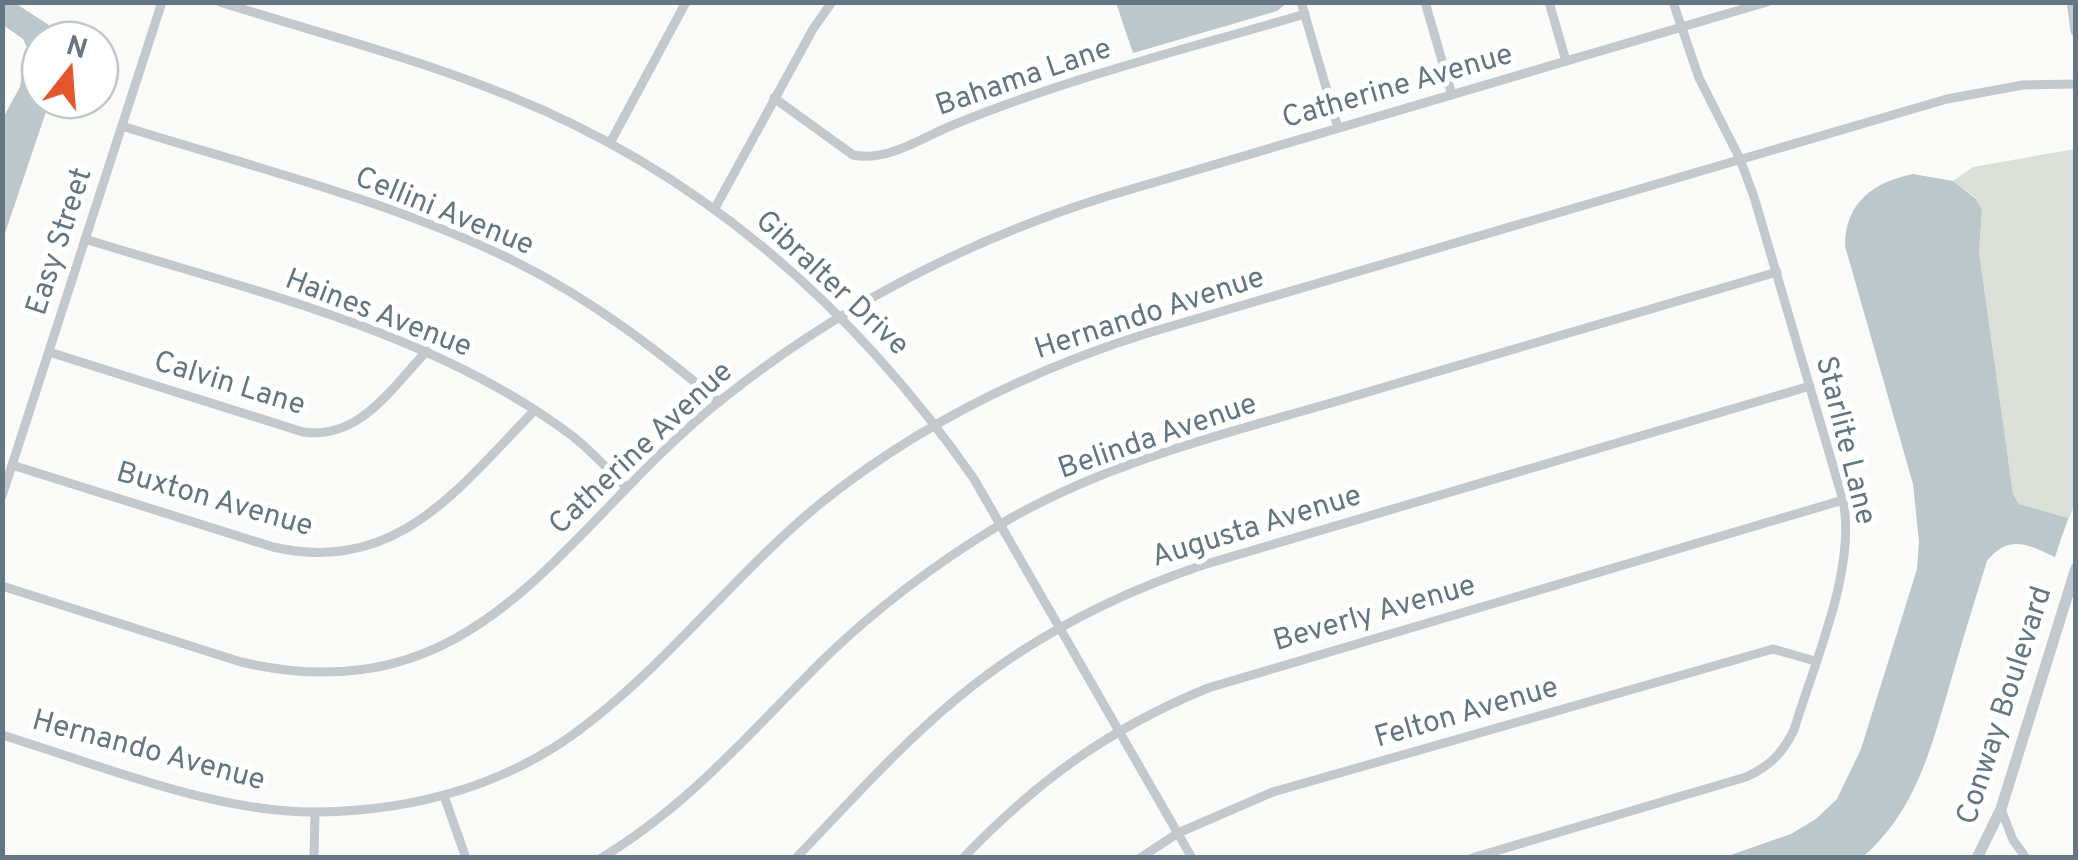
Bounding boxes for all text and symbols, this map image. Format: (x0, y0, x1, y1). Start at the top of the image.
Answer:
north arrow (20, 20, 120, 120)
text: N (62, 29, 91, 69)
street label: Bahama Lane (931, 31, 1117, 126)
street label: Catherine Avenue (1278, 37, 1517, 138)
street label: Cellini Avenue (349, 160, 539, 265)
street label: Easy Street (19, 163, 102, 320)
street label: Gibralter Drive (747, 203, 916, 365)
street label: Hernando Avenue (1030, 260, 1269, 369)
street label: Haines Avenue (280, 262, 477, 367)
street label: Calvin Lane (149, 344, 309, 425)
street label: Starlite Lane (1806, 352, 1883, 529)
street label: Catherine Avenue (542, 354, 741, 544)
street label: Belinda Avenue (1054, 386, 1262, 489)
street label: Buxton Avenue (112, 455, 317, 546)
street label: Augusta Avenue (1147, 478, 1366, 577)
street label: Beverly Avenue (1269, 568, 1480, 661)
street label: Conway Boulevard (1949, 582, 2061, 830)
street label: Felton Avenue (1371, 670, 1563, 757)
street label: Hernando Avenue (28, 703, 269, 800)

